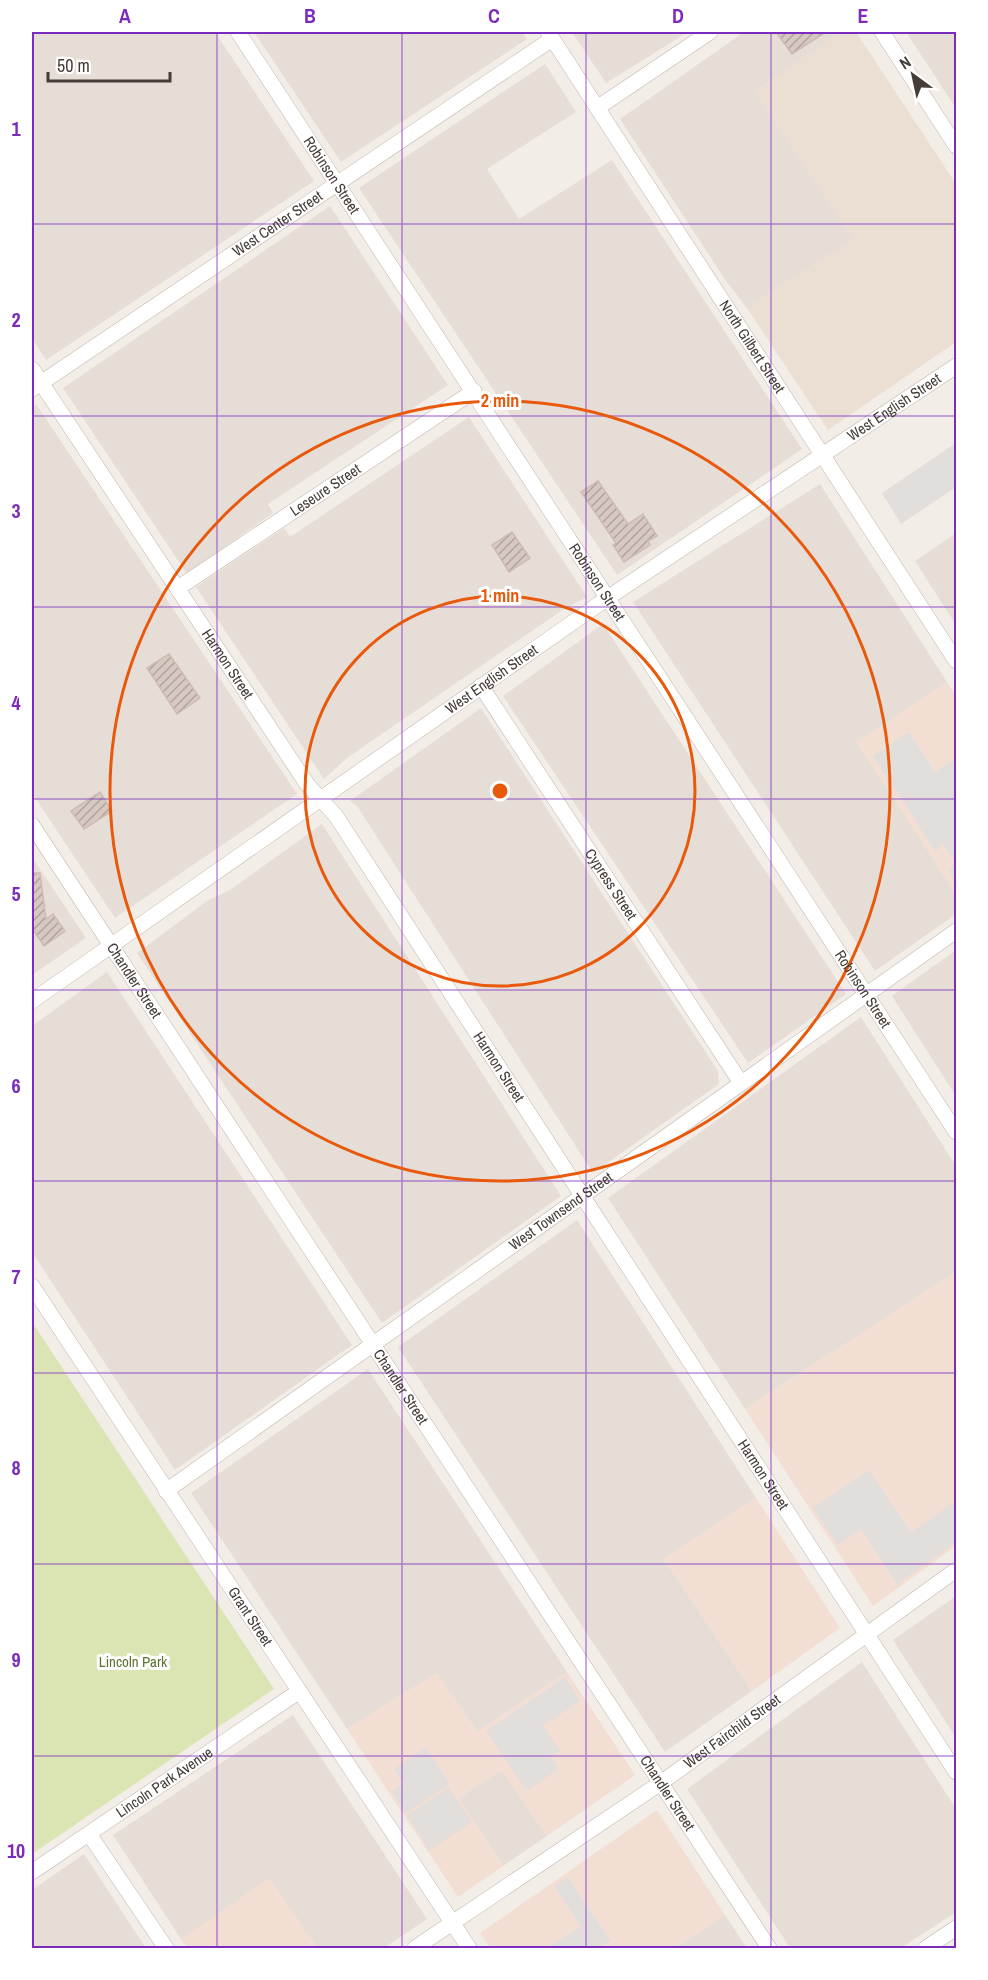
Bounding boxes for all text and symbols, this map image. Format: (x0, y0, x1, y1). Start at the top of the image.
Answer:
text: A (119, 2, 131, 29)
text: B (304, 2, 316, 29)
text: C (488, 2, 500, 29)
text: D (672, 2, 684, 29)
text: E (858, 2, 869, 29)
scale bar (48, 45, 170, 83)
north arrow (883, 45, 943, 105)
text: N (895, 51, 915, 74)
text: 50 m (57, 53, 90, 78)
text: 1 (11, 115, 21, 142)
street label: Robinson Street (299, 132, 365, 218)
street label: West Center Street (228, 185, 327, 261)
street label: North Gilbert Street (715, 296, 791, 397)
text: 2 (11, 306, 21, 333)
street label: West English Street (843, 368, 945, 446)
text: 2 min (481, 388, 519, 413)
street label: Leseure Street (286, 458, 365, 521)
text: 3 (11, 497, 21, 524)
street label: Robinson Street (564, 539, 631, 625)
text: 1 min (481, 583, 519, 608)
street label: Harmon Street (197, 625, 259, 703)
street label: West English Street (441, 639, 542, 719)
text: 4 (11, 689, 21, 716)
centre of rings (490, 781, 510, 801)
street label: Cypress Street (580, 844, 643, 924)
text: 5 (11, 880, 21, 907)
street label: Chandler Street (102, 938, 167, 1023)
street label: Robinson Street (830, 946, 897, 1032)
street label: Harmon Street (469, 1027, 530, 1106)
text: 6 (11, 1072, 21, 1099)
street label: West Townsend Street (504, 1166, 617, 1255)
text: 7 (11, 1263, 21, 1290)
street label: Chandler Street (369, 1345, 434, 1429)
street label: Harmon Street (733, 1435, 794, 1514)
text: 8 (11, 1454, 21, 1481)
street label: Grant Street (223, 1582, 278, 1650)
text: 9 (11, 1646, 21, 1673)
park label: Lincoln Park (99, 1651, 168, 1672)
street label: West Fairchild Street (679, 1689, 785, 1773)
street label: Lincoln Park Avenue (112, 1742, 217, 1822)
street label: Chandler Street (635, 1751, 701, 1835)
text: 10 (7, 1837, 25, 1864)

